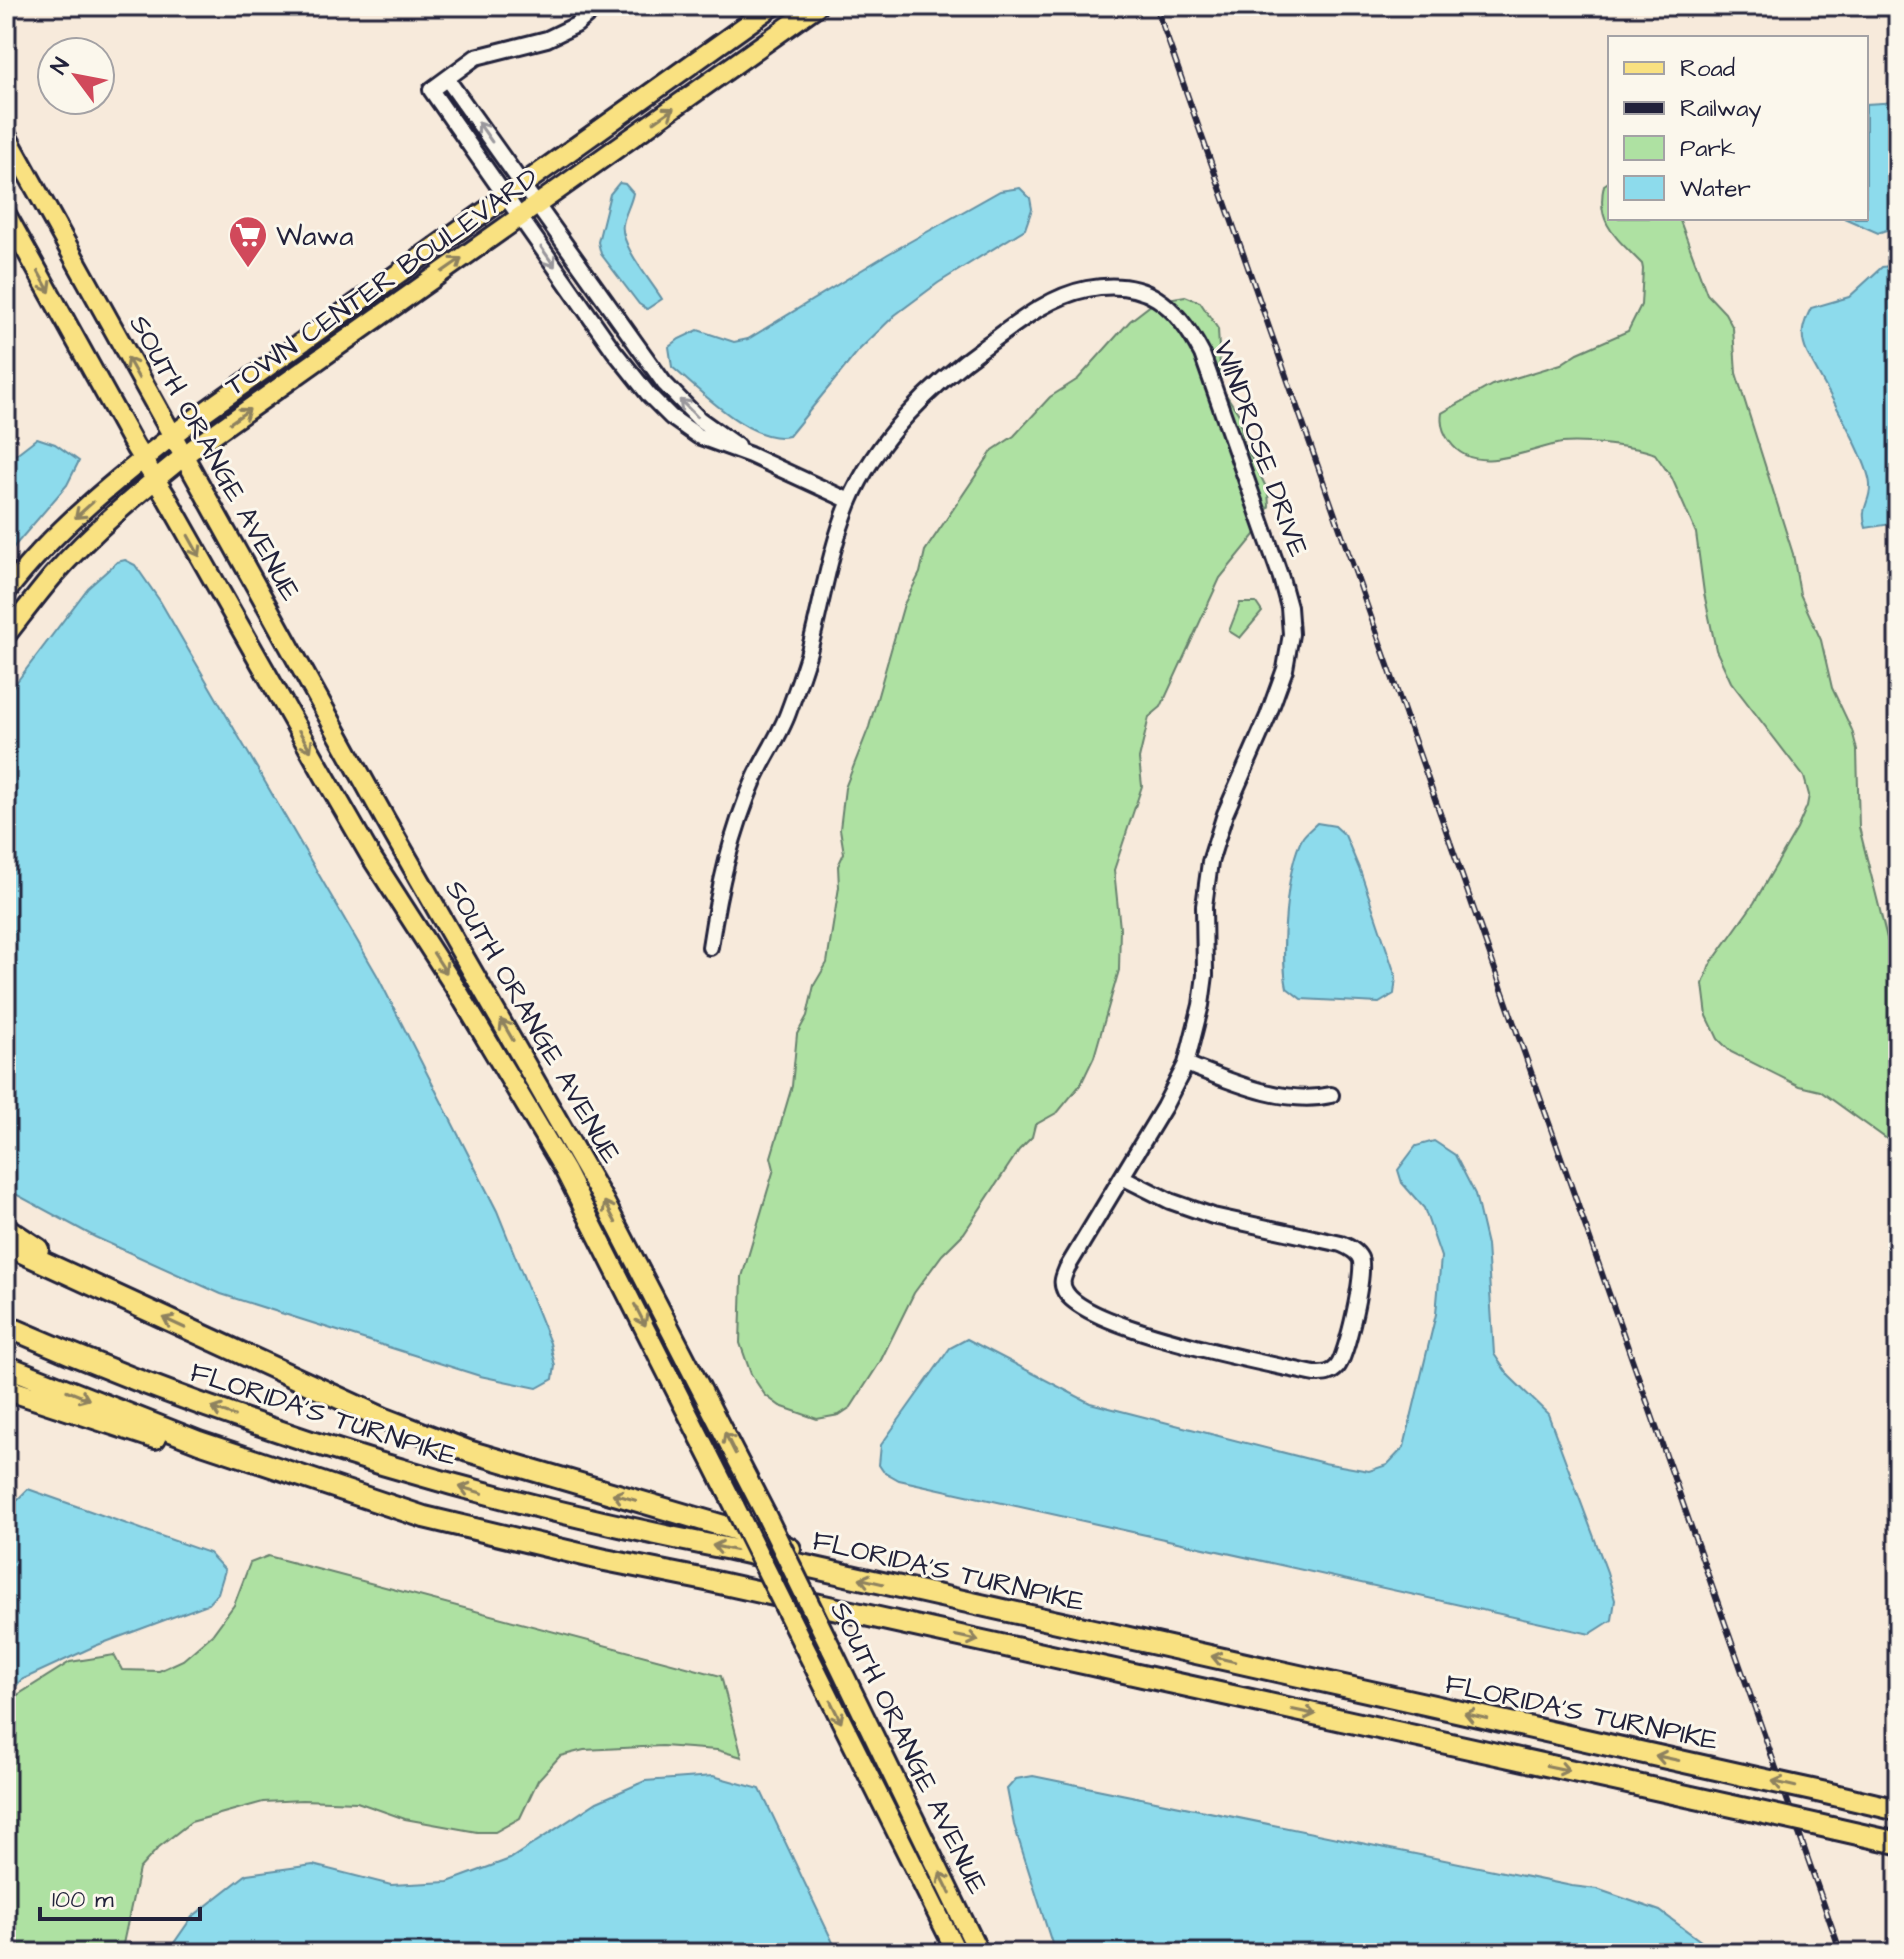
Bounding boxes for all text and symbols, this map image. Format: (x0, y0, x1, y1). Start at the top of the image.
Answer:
north arrow (36, 36, 116, 116)
legend (1608, 36, 1868, 220)
text: N (44, 52, 77, 80)
text: Road (1680, 52, 1735, 86)
text: Railway (1680, 92, 1762, 127)
one-way arrow (652, 106, 674, 123)
one-way arrow (476, 121, 493, 143)
text: Park (1680, 132, 1736, 166)
street label: TOWN CENTER BOULEVARD (217, 159, 546, 406)
text: Water (1680, 172, 1751, 206)
supermarket icon: Wawa (227, 214, 269, 269)
place label: Wawa (276, 217, 353, 256)
one-way arrow (540, 245, 556, 267)
one-way arrow (440, 257, 462, 273)
one-way arrow (36, 270, 52, 293)
street label: SOUTH ORANGE AVENUE (120, 308, 310, 608)
street label: WINDROSE DRIVE (1203, 335, 1318, 562)
one-way arrow (125, 357, 141, 381)
one-way arrow (679, 398, 698, 418)
one-way arrow (228, 407, 250, 424)
one-way arrow (74, 501, 94, 519)
one-way arrow (186, 534, 202, 557)
one-way arrow (297, 729, 313, 752)
street label: SOUTH ORANGE AVENUE (435, 873, 630, 1171)
one-way arrow (431, 952, 448, 974)
one-way arrow (498, 1019, 514, 1042)
one-way arrow (602, 1201, 618, 1225)
one-way arrow (632, 1302, 648, 1326)
one-way arrow (162, 1315, 186, 1330)
street label: FLORIDA'S TURNPIKE (185, 1353, 462, 1476)
one-way arrow (65, 1389, 90, 1403)
one-way arrow (211, 1404, 236, 1419)
one-way arrow (722, 1432, 738, 1455)
one-way arrow (459, 1482, 484, 1496)
one-way arrow (612, 1489, 638, 1504)
street label: FLORIDA'S TURNPIKE (809, 1521, 1089, 1622)
one-way arrow (712, 1540, 738, 1555)
one-way arrow (858, 1573, 884, 1588)
street label: SOUTH ORANGE AVENUE (821, 1595, 997, 1901)
one-way arrow (954, 1631, 979, 1646)
one-way arrow (1210, 1651, 1236, 1666)
street label: FLORIDA'S TURNPIKE (1442, 1665, 1722, 1761)
one-way arrow (829, 1699, 845, 1723)
one-way arrow (1291, 1705, 1316, 1720)
one-way arrow (1464, 1708, 1490, 1723)
one-way arrow (1654, 1750, 1680, 1765)
one-way arrow (1544, 1761, 1570, 1776)
one-way arrow (1772, 1776, 1798, 1791)
scale bar (40, 1871, 200, 1921)
one-way arrow (937, 1871, 952, 1895)
text: 100 m (52, 1883, 114, 1917)

